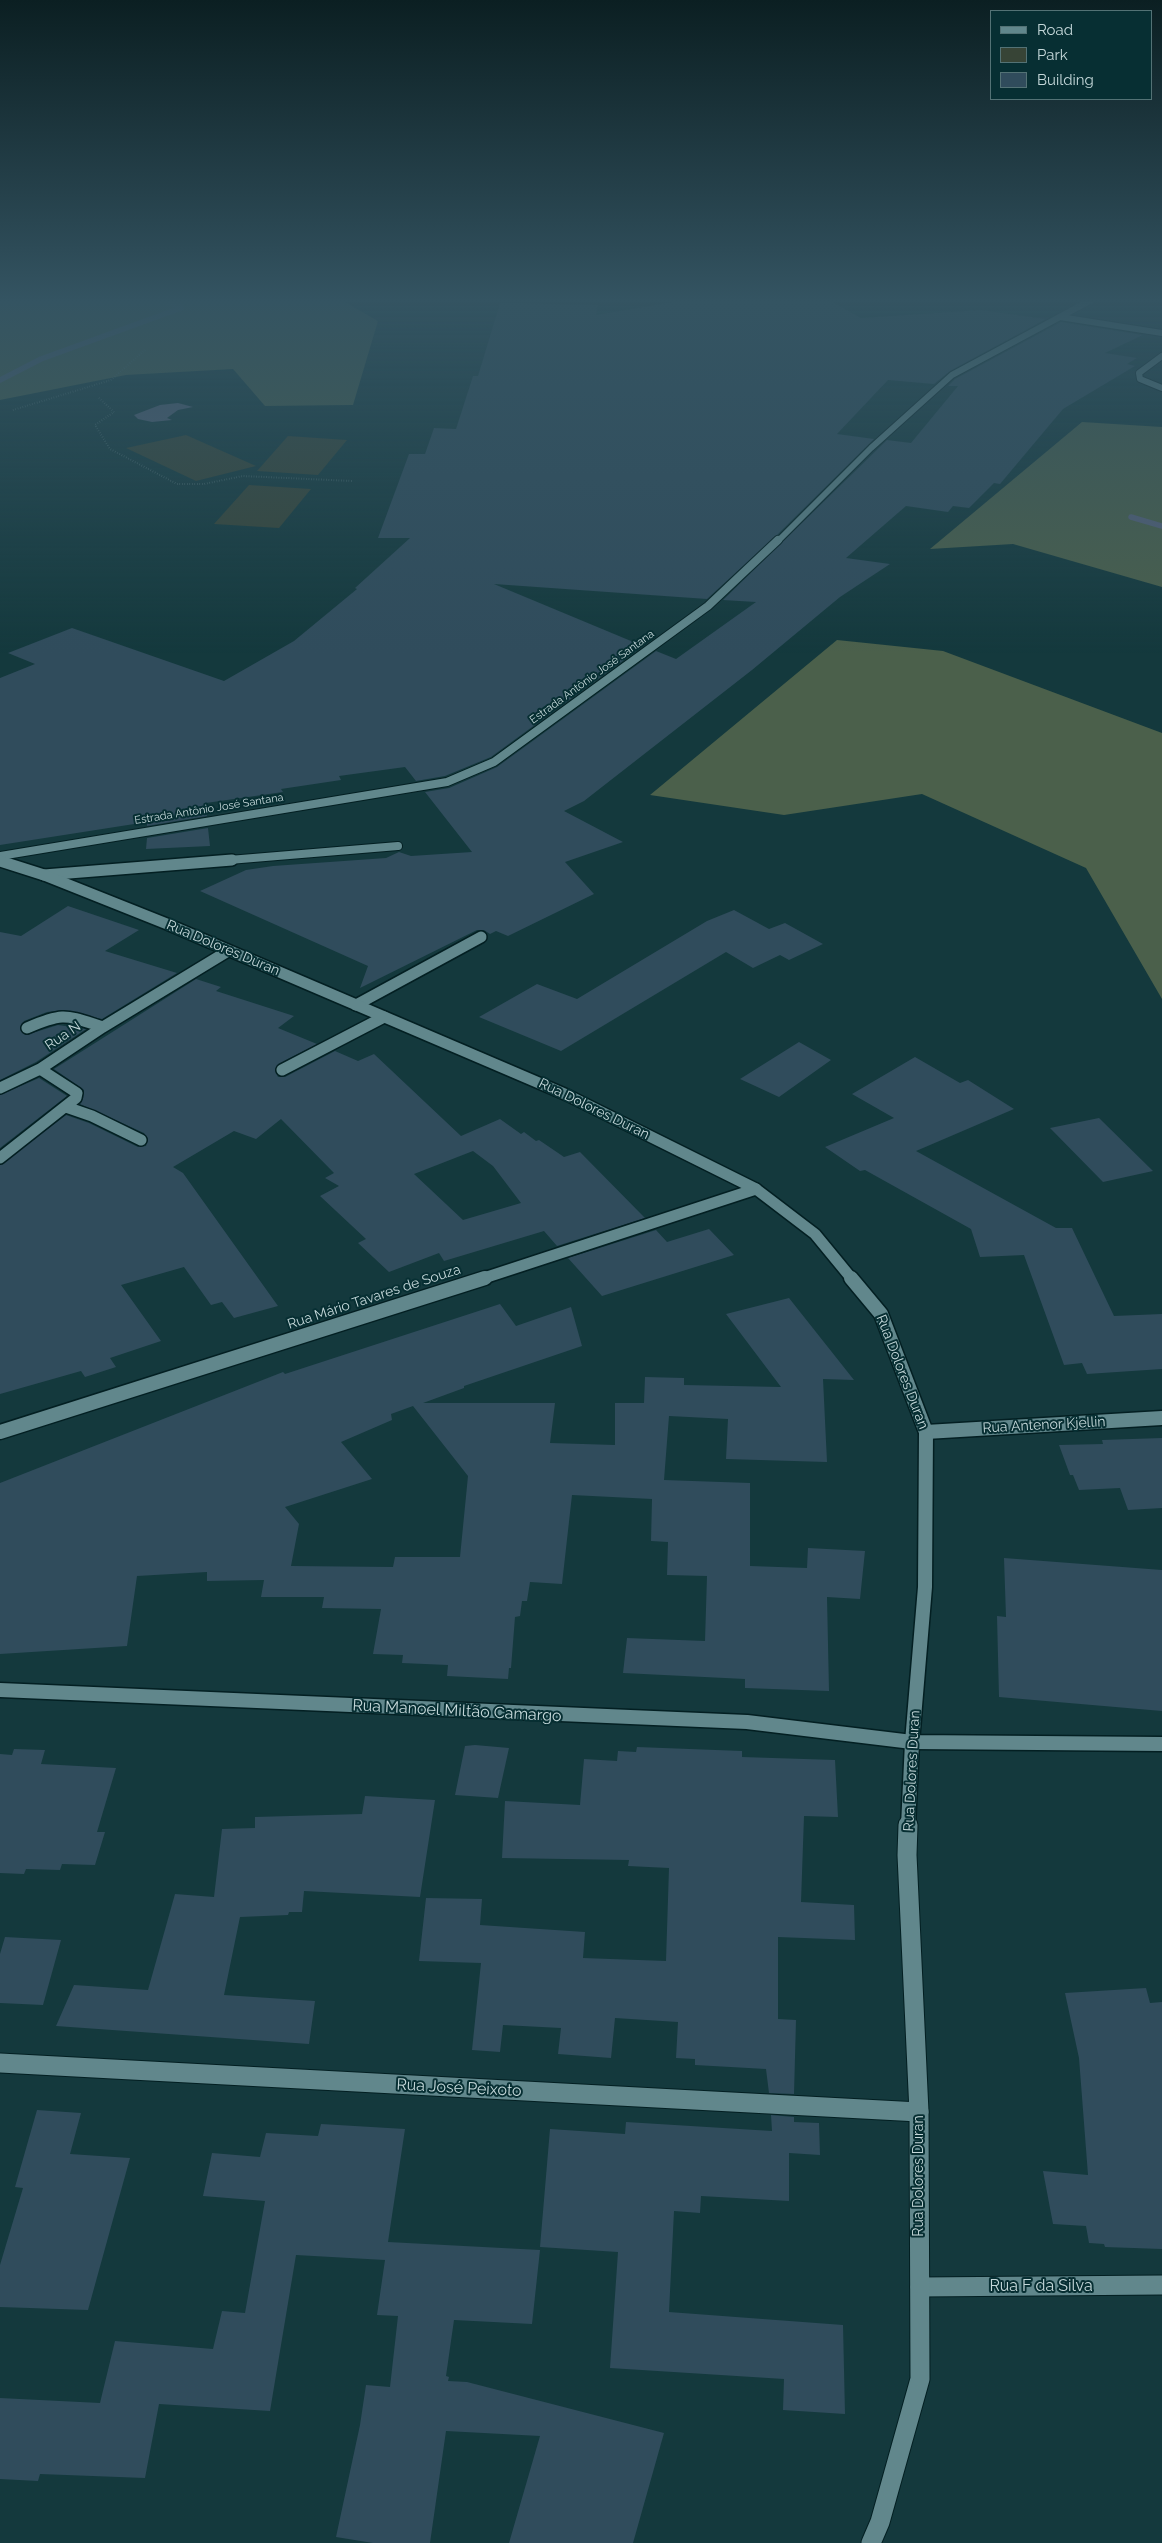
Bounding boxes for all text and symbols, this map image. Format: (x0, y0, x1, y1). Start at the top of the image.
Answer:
legend (990, 10, 1152, 100)
text: Road (1037, 21, 1073, 39)
text: Park (1037, 46, 1068, 64)
text: Building (1037, 71, 1094, 89)
street label: Estrada Antônio José Santana (527, 627, 657, 727)
street label: Estrada Antônio José Santana (134, 791, 284, 827)
street label: Rua Dolores Duran (164, 917, 282, 979)
street label: Rua N (42, 1018, 84, 1054)
street label: Rua Dolores Duran (536, 1075, 652, 1143)
street label: Rua Mário Tavares de Souza (285, 1261, 463, 1333)
street label: Rua Dolores Duran (872, 1312, 932, 1432)
street label: Rua Antenor Kjellin (982, 1413, 1106, 1437)
street label: Rua Manoel Miltão Camargo (352, 1696, 562, 1726)
street label: Rua Dolores Duran (900, 1710, 924, 1832)
street label: Rua José Peixoto (396, 2075, 522, 2101)
street label: Rua Dolores Duran (911, 2115, 927, 2237)
street label: Rua F da Silva (989, 2276, 1093, 2296)

